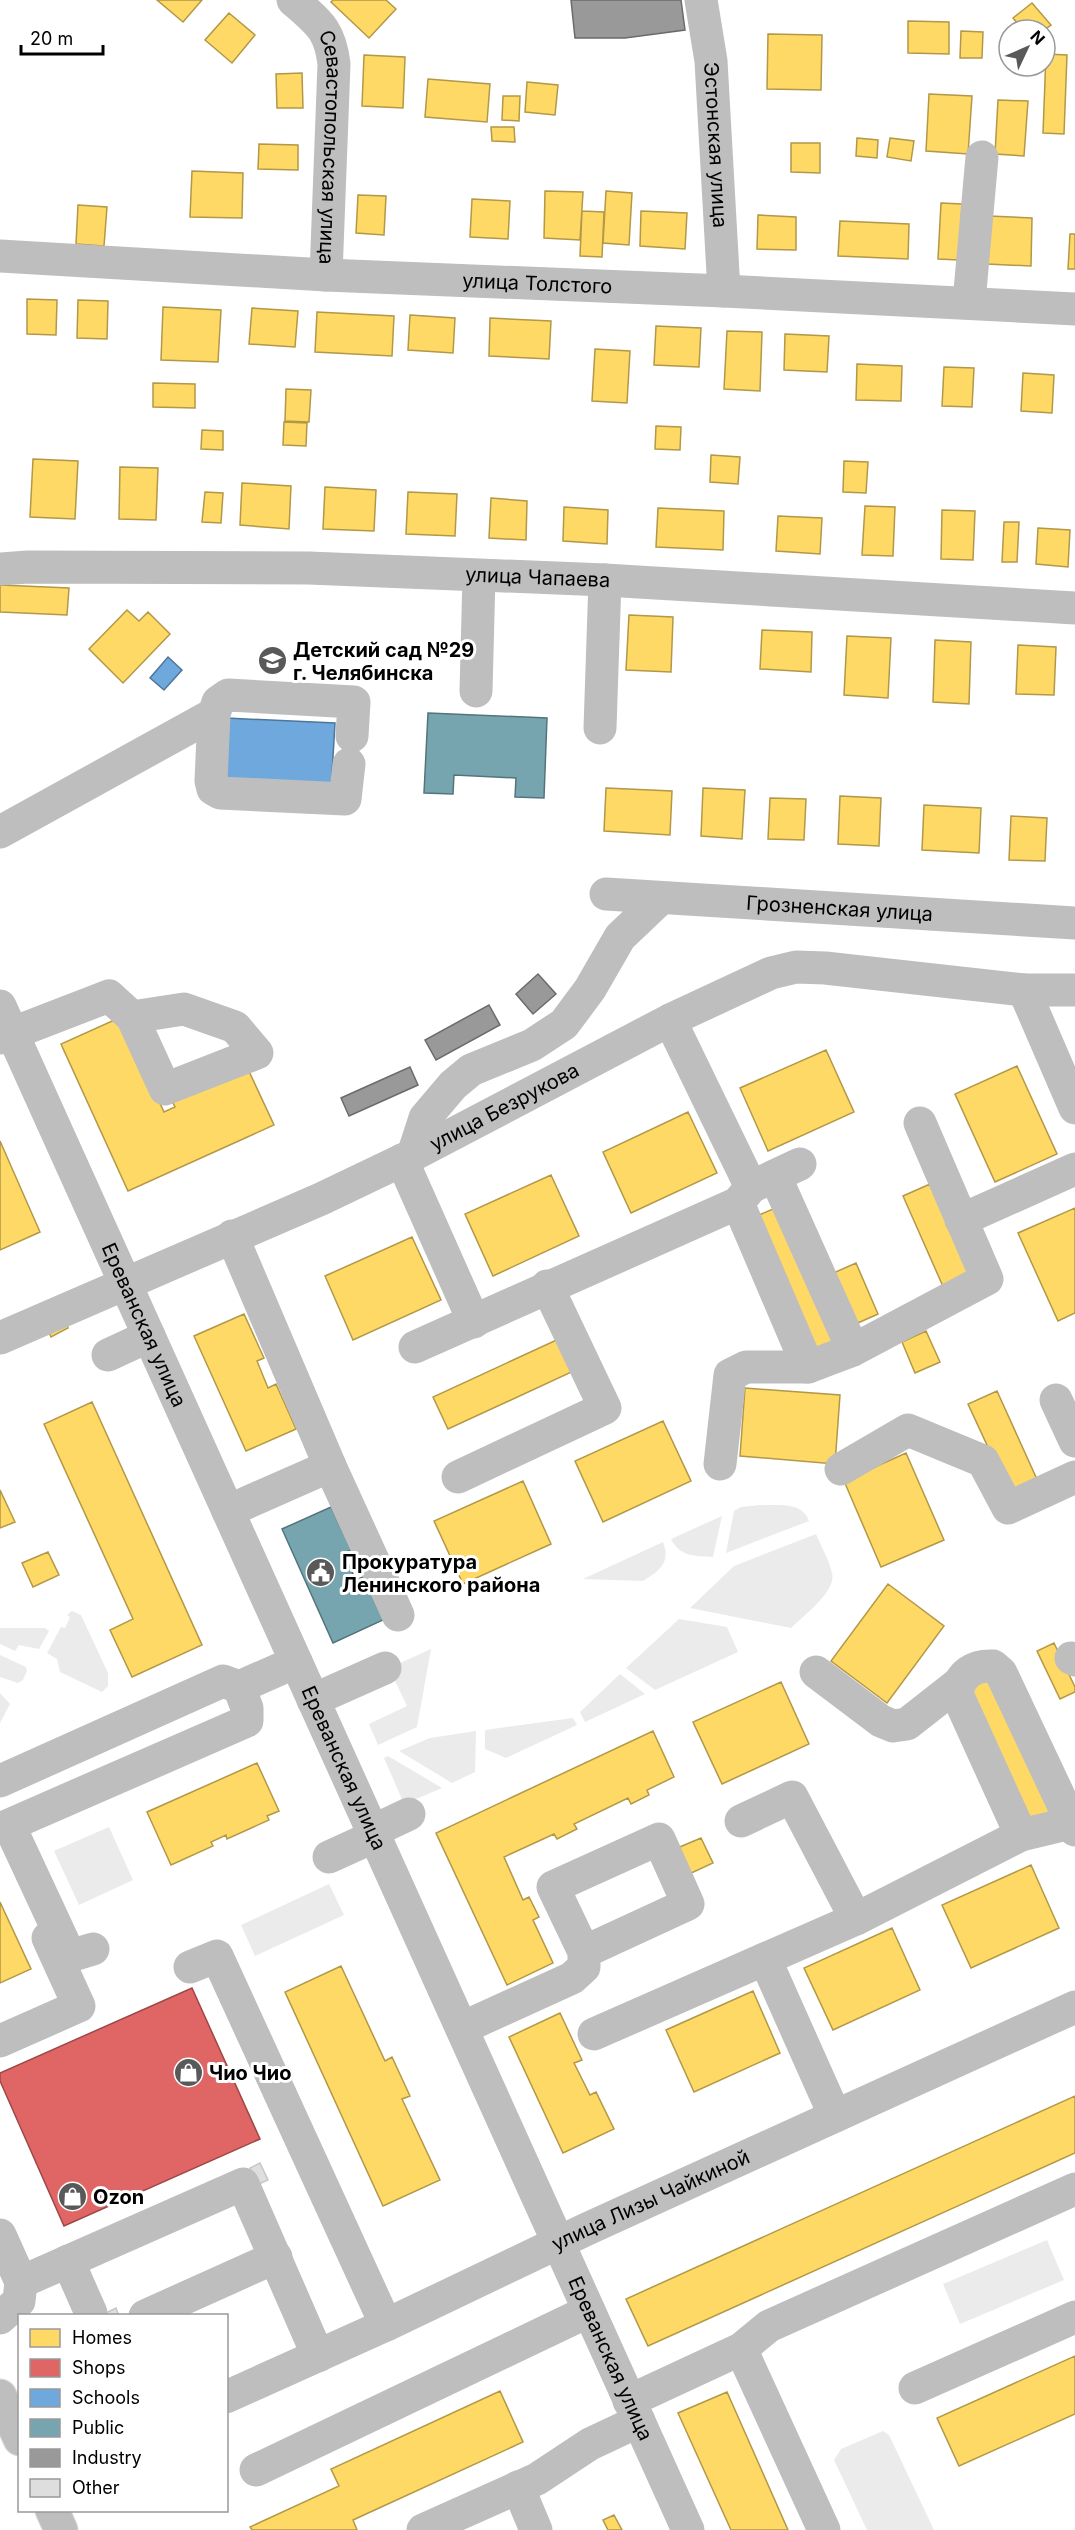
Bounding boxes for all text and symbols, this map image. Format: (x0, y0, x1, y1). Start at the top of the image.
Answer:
scale bar (21, 18, 104, 56)
north arrow (997, 18, 1057, 78)
street label: Севастопольская улица (314, 26, 346, 265)
text: N (1026, 26, 1049, 49)
text: 20 m (30, 28, 73, 49)
street label: Эстонская улица (699, 62, 732, 229)
street label: улица Толстого (462, 268, 613, 299)
street label: улица Чапаева (465, 562, 611, 592)
place label: Детский сад №29 г. Челябинска (293, 638, 474, 685)
school or university icon: Детский сад №29 г. Челябинска (256, 645, 288, 677)
street label: Грозненская улица (745, 891, 934, 926)
street label: улица Безрукова (426, 1058, 583, 1156)
street label: Ереванская улица (97, 1239, 191, 1411)
place label: Прокуратура Ленинского района (342, 1550, 540, 1597)
public building icon: Прокуратура Ленинского района (305, 1557, 337, 1589)
street label: Ереванская улица (297, 1682, 391, 1854)
shop icon: Чио Чио (172, 2057, 204, 2089)
place label: Чио Чио (209, 2061, 291, 2085)
street label: улица Лизы Чайкиной (548, 2145, 753, 2256)
shop icon: Ozon (56, 2181, 88, 2213)
place label: Ozon (93, 2185, 144, 2209)
street label: Ереванская улица (563, 2273, 658, 2444)
legend (18, 2314, 228, 2512)
text: Homes (72, 2327, 132, 2348)
text: Shops (72, 2357, 126, 2378)
text: Schools (72, 2387, 140, 2408)
text: Public (72, 2417, 124, 2438)
text: Industry (72, 2447, 142, 2468)
text: Other (72, 2477, 120, 2498)

